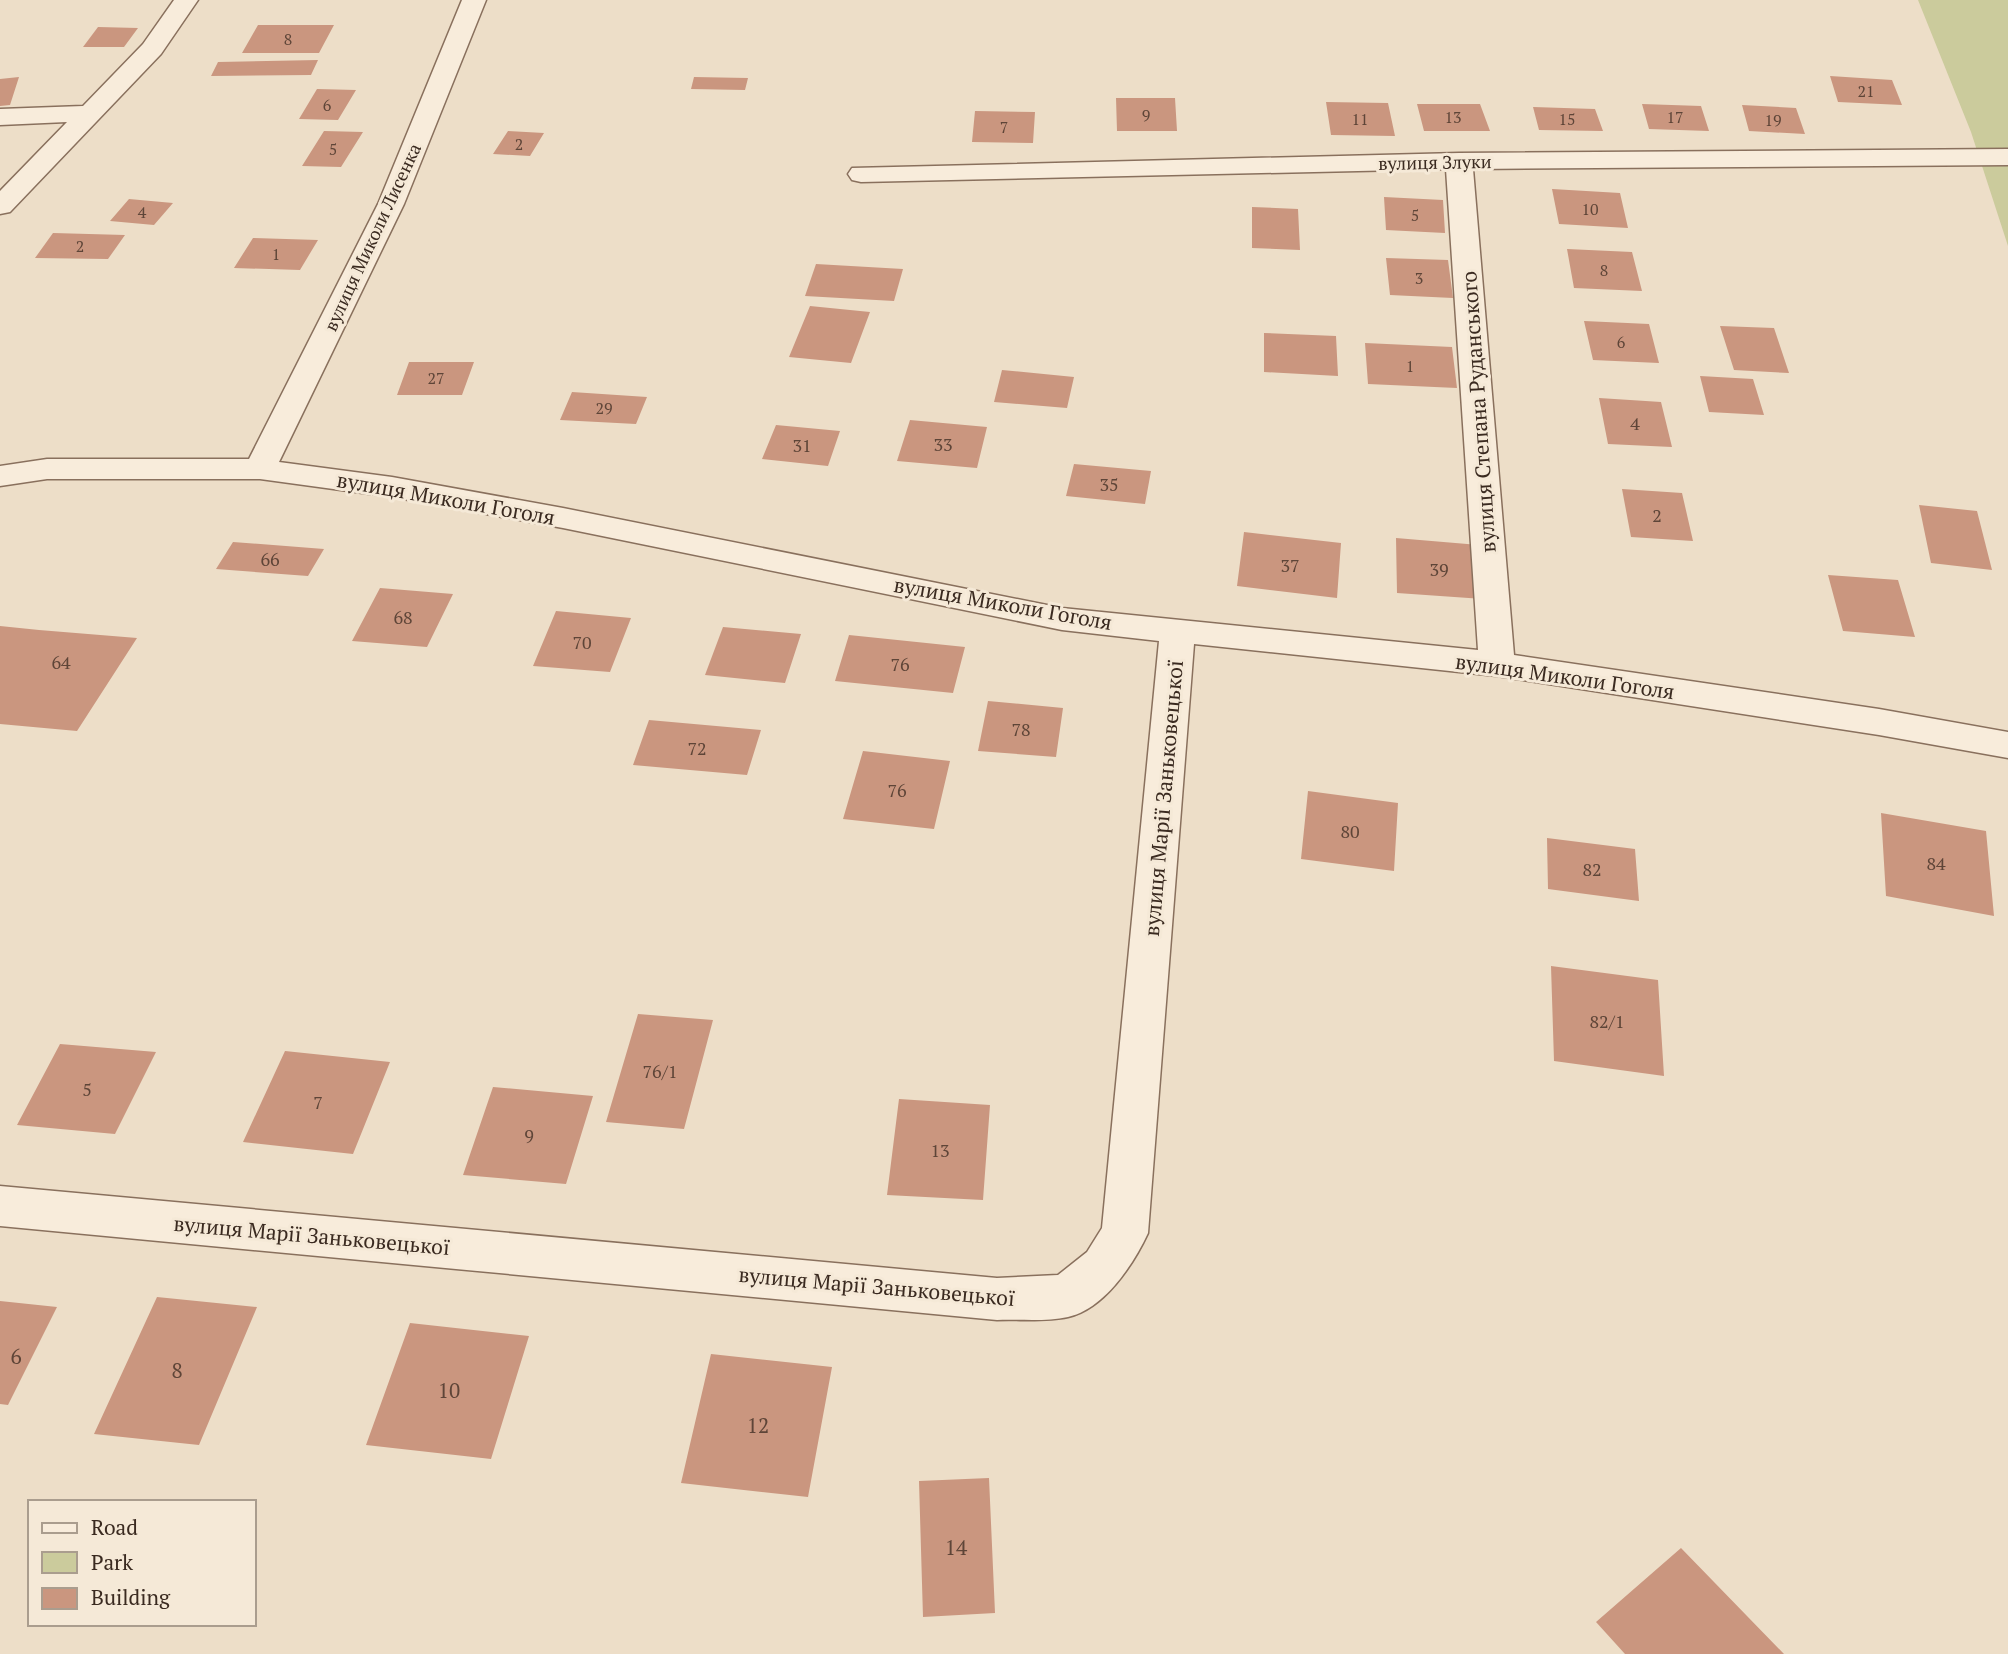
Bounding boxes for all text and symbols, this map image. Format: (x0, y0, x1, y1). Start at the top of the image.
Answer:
house number: 8 (284, 28, 292, 50)
house number: 21 (1857, 80, 1875, 102)
house number: 6 (323, 94, 332, 116)
house number: 9 (1142, 104, 1150, 126)
house number: 13 (1444, 106, 1462, 128)
house number: 17 (1666, 106, 1684, 128)
house number: 11 (1351, 108, 1369, 130)
house number: 15 (1558, 108, 1576, 130)
house number: 19 (1764, 109, 1782, 131)
house number: 7 (1000, 116, 1008, 138)
house number: 2 (515, 133, 523, 155)
house number: 5 (329, 138, 337, 160)
street label: вулиця Миколи Лисенка (318, 139, 426, 335)
street label: вулиця Злуки (1378, 149, 1492, 175)
house number: 10 (1581, 198, 1599, 220)
house number: 4 (138, 201, 147, 223)
house number: 5 (1411, 204, 1419, 226)
house number: 2 (76, 235, 84, 257)
house number: 1 (272, 243, 280, 265)
house number: 8 (1600, 259, 1608, 281)
house number: 3 (1415, 267, 1423, 289)
street label: вулиця Степана Руданського (1454, 270, 1502, 554)
house number: 6 (1617, 331, 1626, 353)
house number: 1 (1406, 355, 1414, 377)
house number: 27 (427, 367, 445, 389)
house number: 29 (595, 397, 613, 419)
house number: 4 (1630, 411, 1640, 435)
house number: 33 (933, 432, 953, 456)
house number: 31 (792, 433, 812, 457)
street label: вулиця Миколи Гоголя (335, 465, 557, 531)
house number: 35 (1099, 472, 1119, 496)
house number: 2 (1652, 503, 1662, 527)
house number: 66 (260, 547, 280, 571)
house number: 37 (1280, 553, 1300, 577)
house number: 39 (1429, 557, 1449, 581)
street label: вулиця Миколи Гоголя (892, 570, 1114, 636)
house number: 68 (393, 605, 413, 629)
house number: 70 (572, 630, 592, 654)
street label: вулиця Миколи Гоголя (1454, 647, 1676, 705)
house number: 64 (51, 650, 71, 674)
house number: 76 (890, 652, 910, 676)
street label: вулиця Марії Заньковецької (1137, 658, 1189, 938)
house number: 78 (1011, 717, 1031, 741)
house number: 72 (687, 736, 707, 760)
house number: 76 (887, 778, 907, 802)
house number: 80 (1340, 819, 1360, 843)
house number: 84 (1926, 851, 1946, 875)
house number: 82 (1582, 857, 1602, 881)
house number: 82/1 (1590, 1009, 1624, 1033)
house number: 76/1 (643, 1059, 677, 1083)
house number: 5 (82, 1077, 92, 1101)
house number: 7 (313, 1090, 323, 1114)
house number: 9 (524, 1123, 534, 1147)
house number: 13 (930, 1138, 950, 1162)
street label: вулиця Марії Заньковецької (172, 1209, 452, 1261)
street label: вулиця Марії Заньковецької (737, 1260, 1017, 1312)
house number: 6 (10, 1342, 22, 1370)
house number: 8 (171, 1356, 183, 1384)
house number: 10 (438, 1376, 460, 1404)
house number: 12 (747, 1411, 769, 1439)
legend (28, 1500, 256, 1626)
text: Road (91, 1513, 138, 1541)
house number: 14 (945, 1533, 968, 1561)
text: Park (91, 1548, 133, 1576)
text: Building (91, 1583, 171, 1611)

